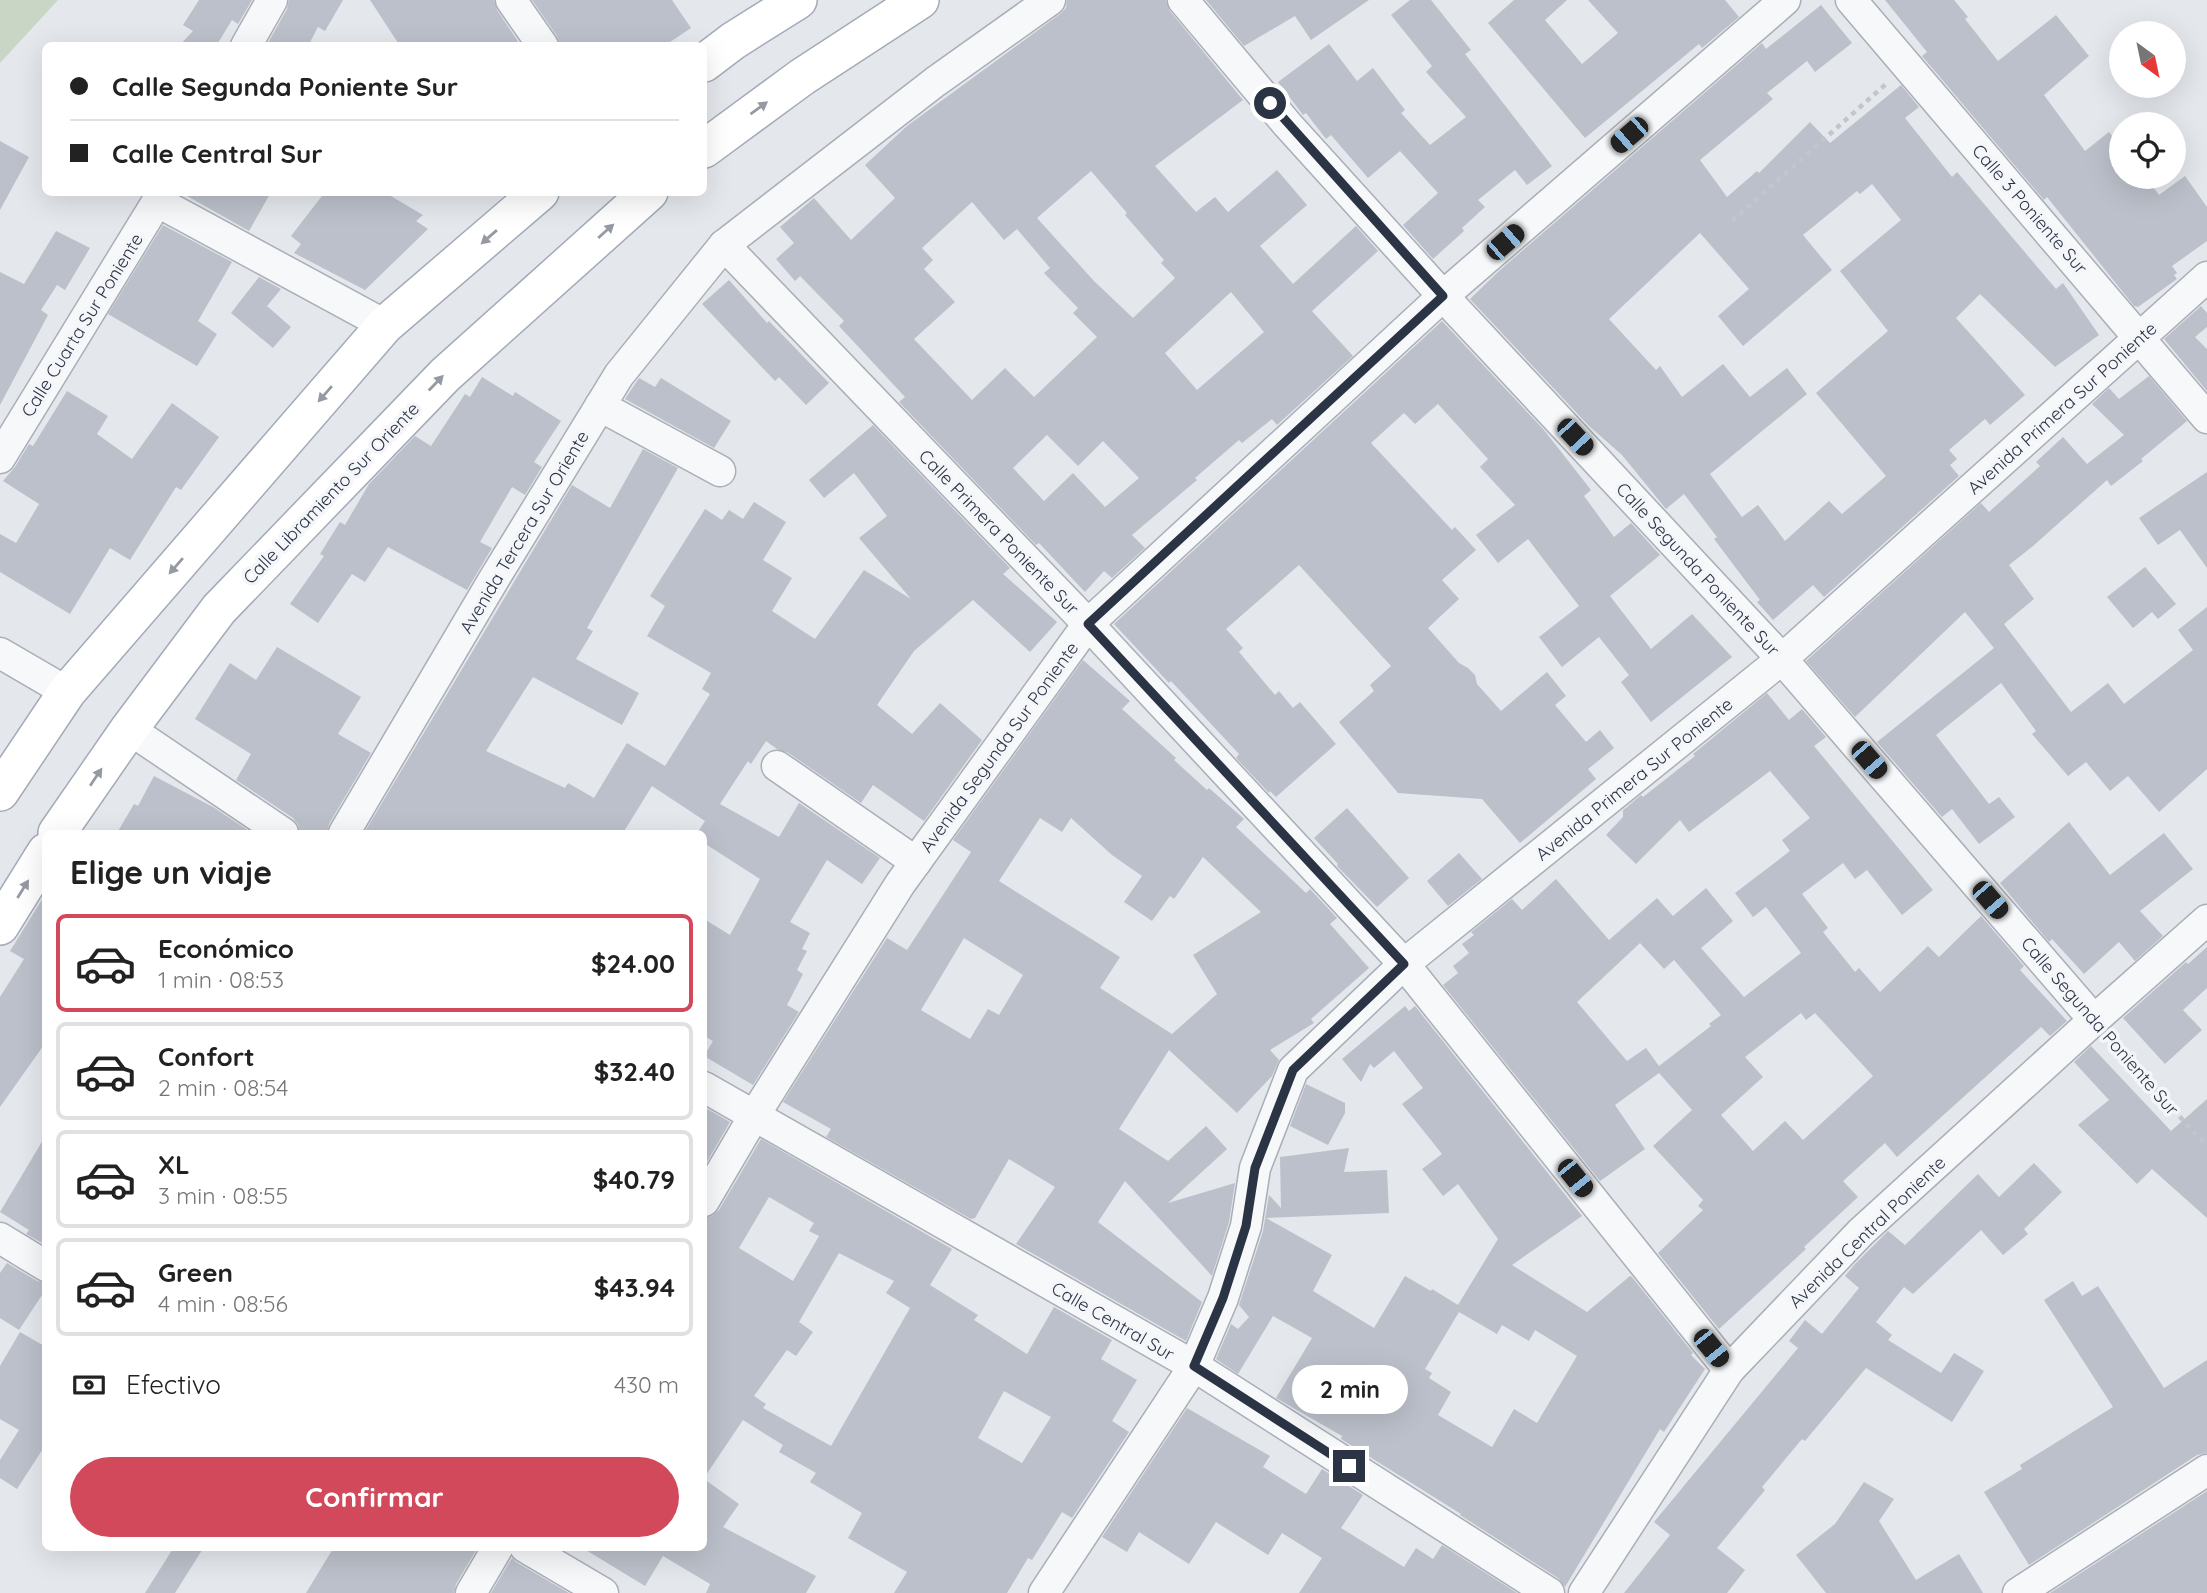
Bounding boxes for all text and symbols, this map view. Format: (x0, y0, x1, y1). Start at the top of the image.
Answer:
north arrow (2109, 21, 2186, 98)
map controls (2109, 21, 2186, 189)
text: Calle Segunda Poniente Sur (112, 70, 458, 103)
route start (1254, 87, 1286, 119)
one-way arrow (749, 101, 767, 116)
button: locate (2109, 112, 2186, 189)
car (1607, 113, 1652, 157)
text: Calle Central Sur (112, 137, 322, 170)
street label: Calle 3 Poniente Sur (1967, 139, 2093, 279)
car (1483, 220, 1528, 264)
one-way arrow (597, 224, 614, 239)
street label: Calle Cuarta Sur Poniente (16, 229, 148, 421)
one-way arrow (480, 229, 497, 244)
street label: Avenida Primera Sur Poniente (1963, 317, 2161, 499)
one-way arrow (428, 375, 444, 392)
one-way arrow (318, 386, 333, 403)
street label: Calle Libramiento Sur Oriente (238, 397, 424, 589)
car (1553, 414, 1598, 460)
street label: Avenida Tercera Sur Oriente (454, 426, 594, 638)
street label: Calle Primera Poniente Sur (914, 444, 1084, 620)
street label: Calle Segunda Poniente Sur (1611, 477, 1785, 661)
one-way arrow (168, 557, 184, 575)
street label: Avenida Segunda Sur Poniente (915, 637, 1083, 857)
street label: Avenida Primera Sur Poniente (1531, 692, 1737, 866)
car (1848, 737, 1891, 783)
one-way arrow (89, 768, 103, 786)
text: Elige un viaje (70, 852, 272, 892)
car (1969, 877, 2012, 923)
one-way arrow (16, 879, 29, 899)
icon: car (74, 932, 137, 995)
text: Económico (158, 932, 294, 965)
street label: Calle Segunda Poniente Sur (2016, 932, 2184, 1120)
text: $24.00 (591, 947, 675, 980)
text: 1 min · 08:53 (158, 965, 284, 994)
icon: car (74, 1040, 137, 1103)
text: Confort (158, 1040, 255, 1073)
text: $32.40 (594, 1055, 675, 1088)
text: 2 min · 08:54 (158, 1073, 288, 1102)
icon: car (74, 1148, 137, 1211)
text: XL (158, 1148, 190, 1181)
street label: Avenida Central Poniente (1784, 1151, 1950, 1313)
car (1554, 1155, 1597, 1201)
text: $40.79 (593, 1163, 675, 1196)
text: 3 min · 08:55 (158, 1181, 288, 1210)
icon: car (74, 1256, 137, 1319)
text: Green (158, 1256, 233, 1289)
text: $43.94 (594, 1271, 675, 1304)
street label: Calle Central Sur (1047, 1276, 1179, 1366)
text: 4 min · 08:56 (158, 1289, 288, 1318)
car (1690, 1325, 1733, 1371)
callout: 2 min (1291, 1364, 1407, 1414)
icon: cash (70, 1366, 108, 1404)
text: Efectivo (126, 1368, 221, 1401)
text: 430 m (614, 1370, 679, 1399)
text: 2 min (1320, 1375, 1380, 1404)
route end (1333, 1450, 1365, 1482)
button: Confirmar (70, 1457, 679, 1537)

